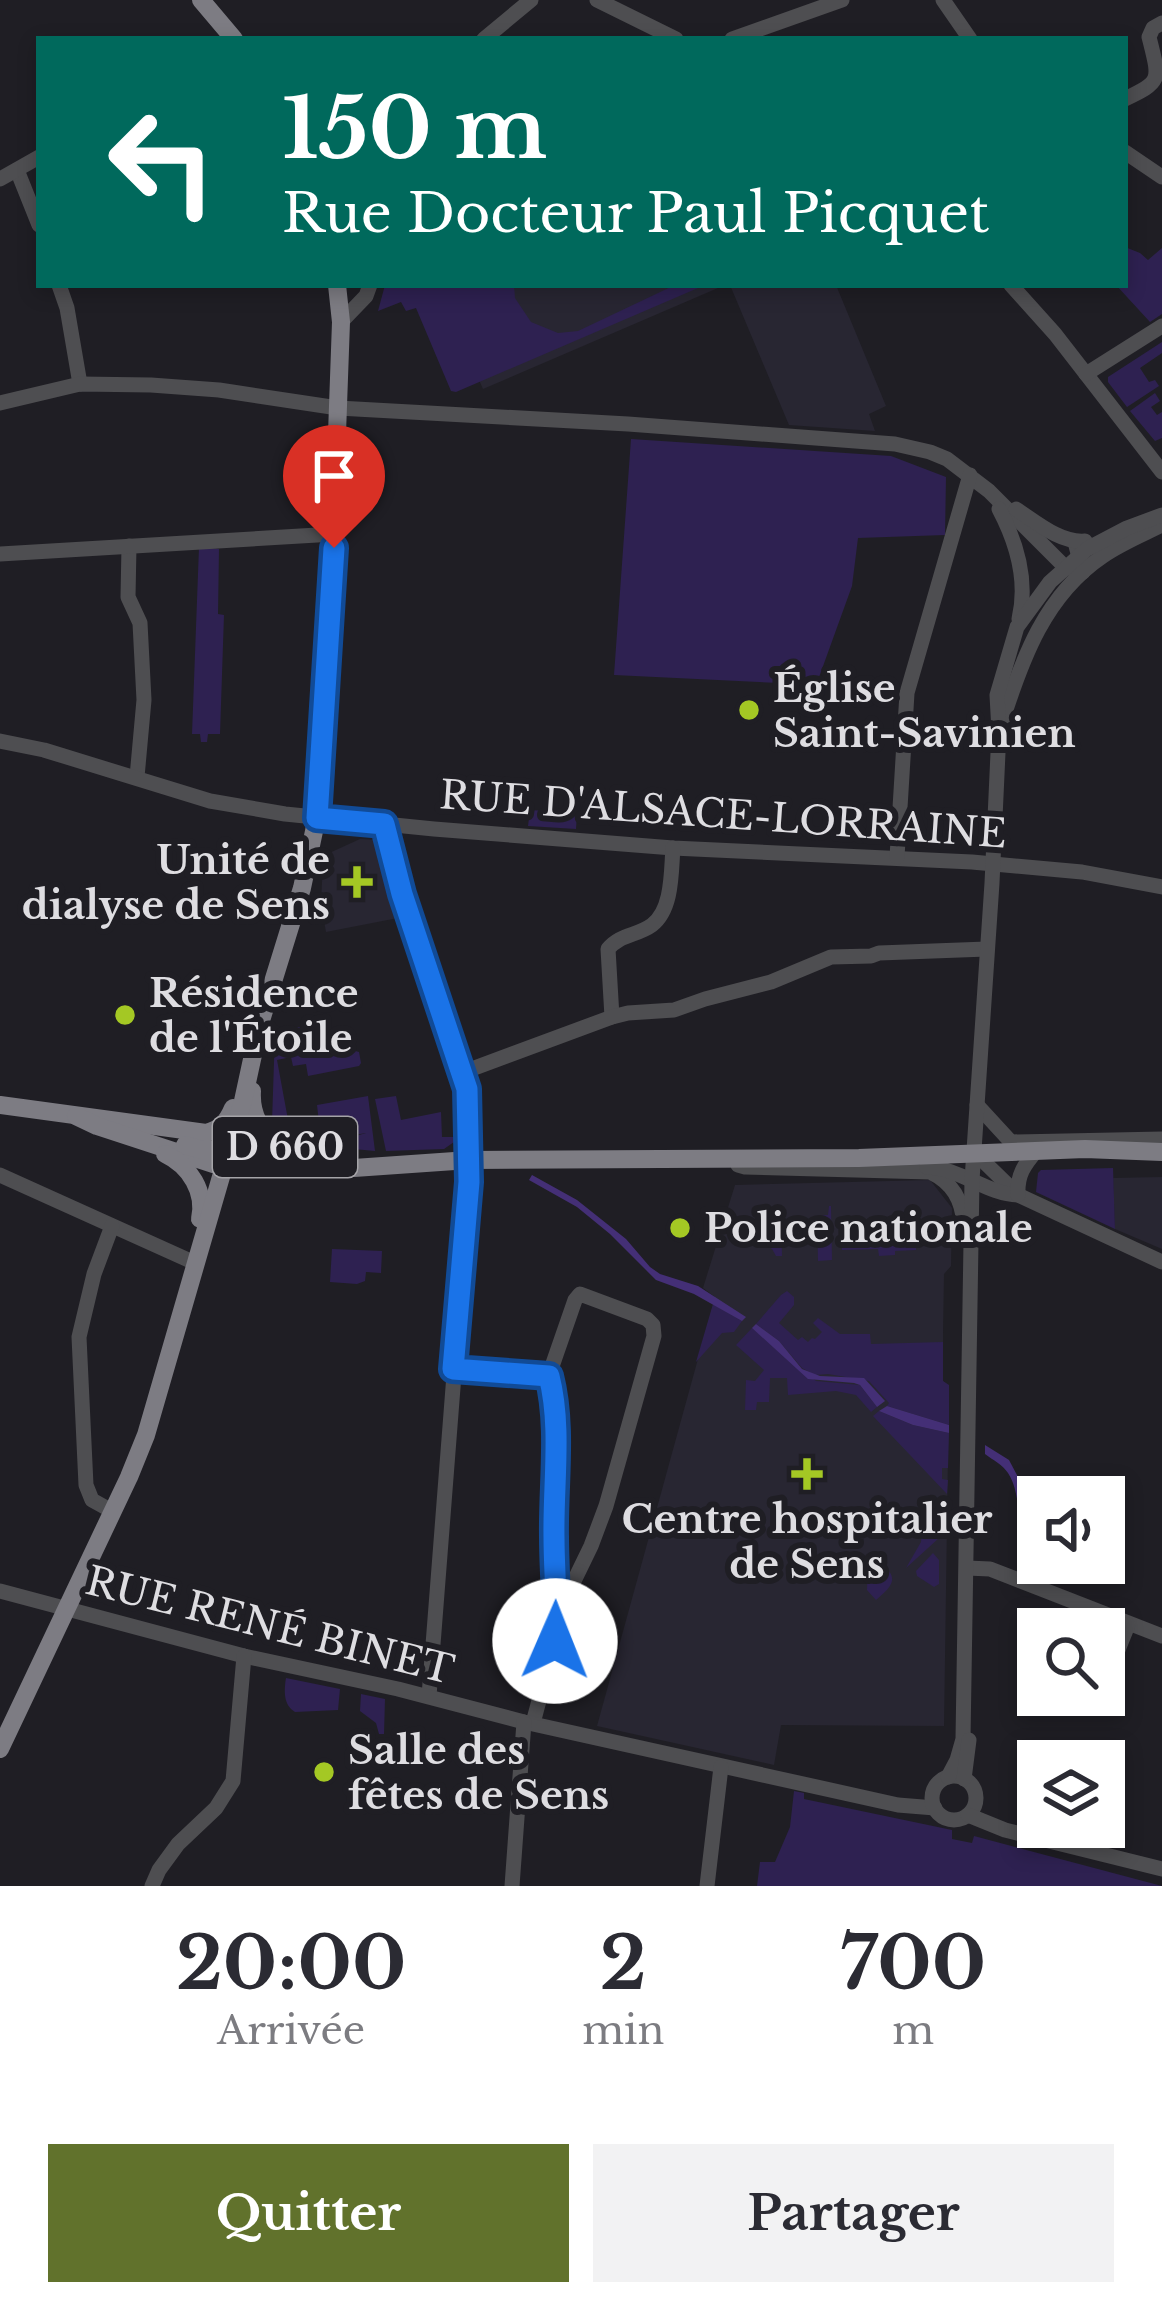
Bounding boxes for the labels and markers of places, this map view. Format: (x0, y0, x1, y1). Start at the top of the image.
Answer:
pin (283, 425, 385, 548)
place label: Église Saint-Savinien (773, 664, 1076, 758)
marker: Église Saint-Savinien (736, 697, 762, 723)
place label: Unité de dialyse de Sens (22, 836, 330, 930)
marker: Unité de dialyse de Sens (341, 866, 373, 898)
place label: Résidence de l'Étoile (149, 969, 359, 1063)
marker: Résidence de l'Étoile (112, 1002, 138, 1028)
place label: Police nationale (704, 1204, 1033, 1253)
marker: Police nationale (667, 1215, 693, 1241)
marker: Centre hospitalier de Sens (791, 1458, 823, 1490)
place label: Centre hospitalier de Sens (621, 1495, 993, 1589)
place label: Salle des fêtes de Sens (348, 1726, 609, 1820)
marker: Salle des fêtes de Sens (311, 1759, 337, 1785)

